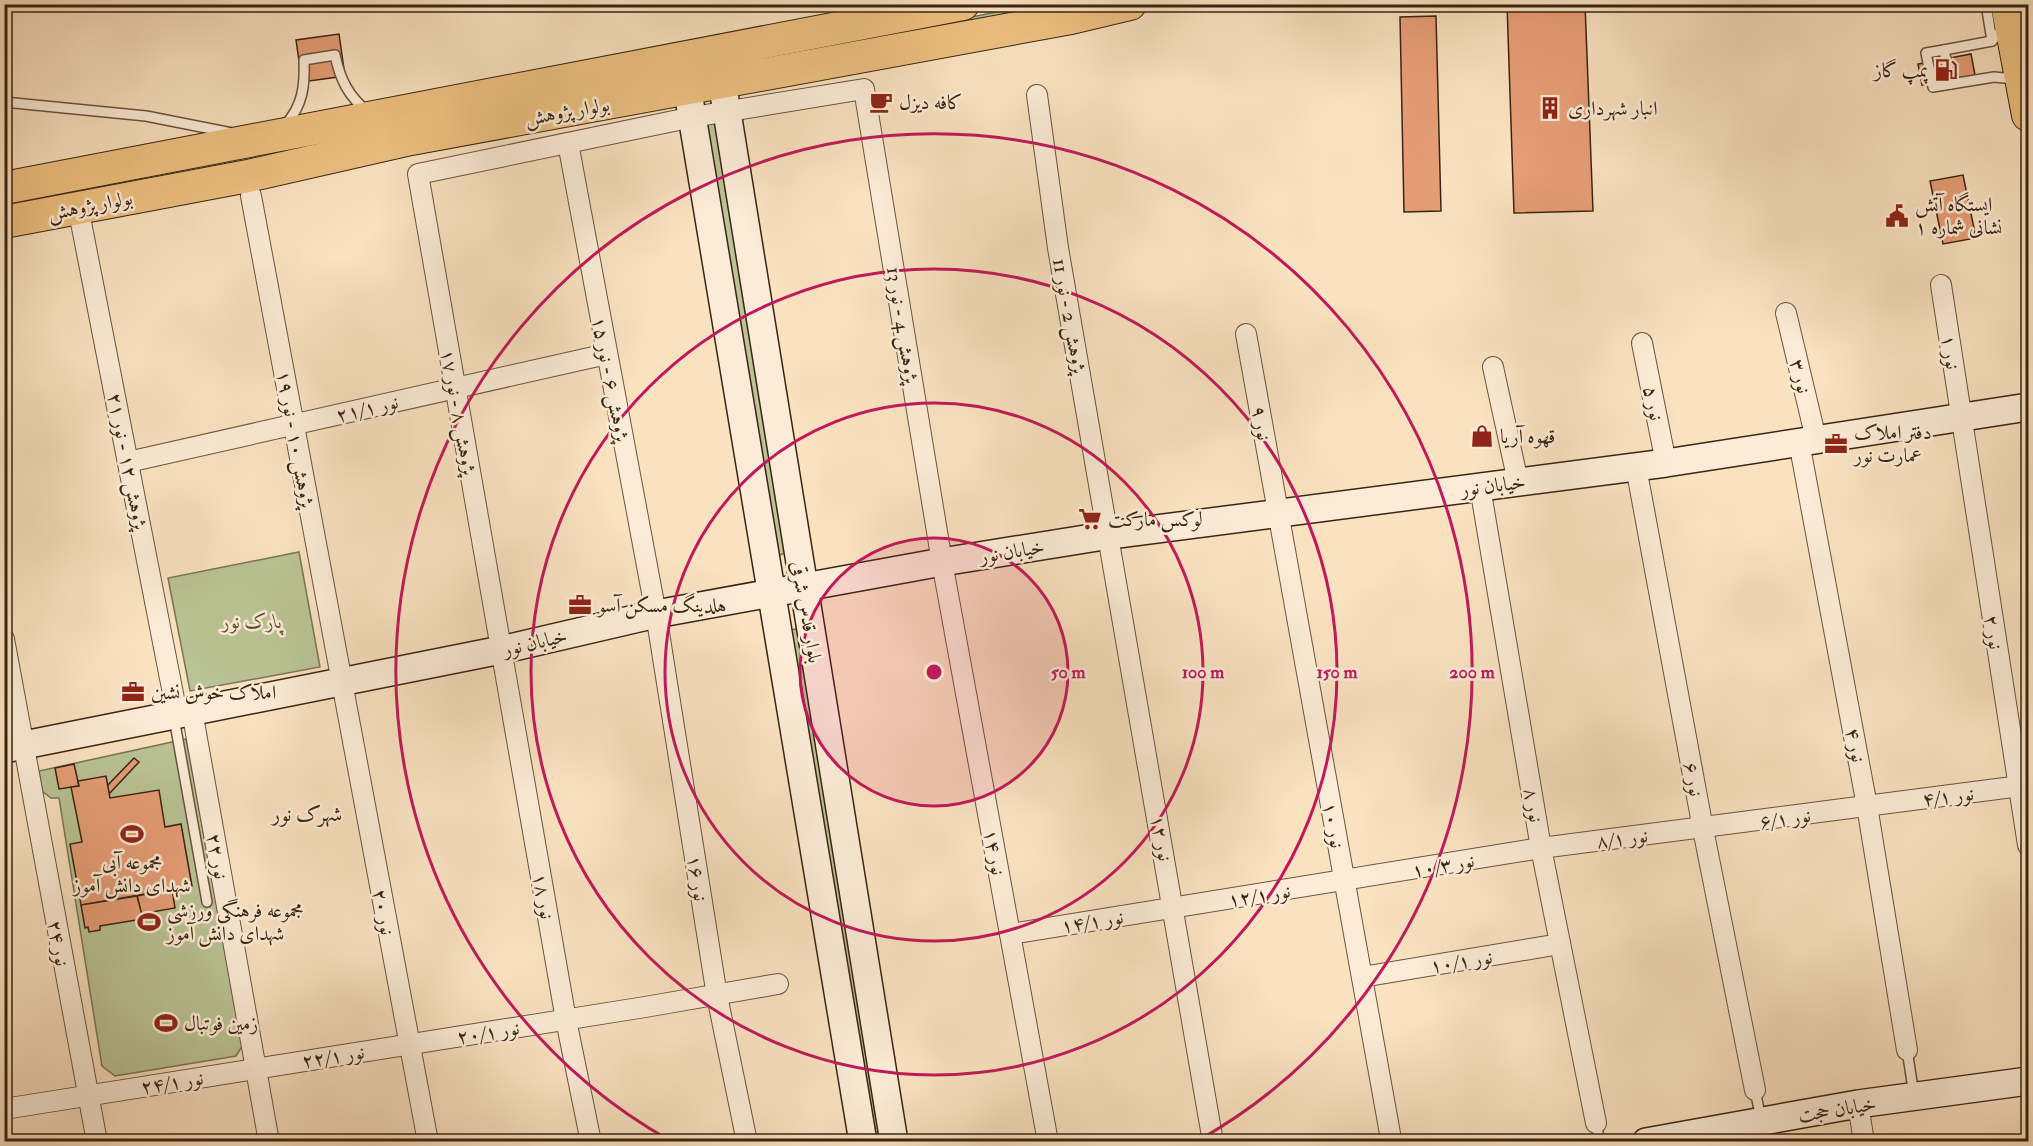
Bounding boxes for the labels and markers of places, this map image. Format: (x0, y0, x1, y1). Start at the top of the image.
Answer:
fuel station icon: پمپ گاز (1933, 57, 1959, 83)
place label: پمپ گاز (1872, 58, 1929, 85)
cafe icon: کافه دیزل (868, 89, 894, 115)
place label: کافه دیزل (899, 90, 963, 115)
building icon: انبار شهرداری (1537, 95, 1563, 121)
place label: انبار شهرداری (1568, 96, 1658, 121)
place label: ایستگاه آتش نشانی شماره ۱ (1915, 191, 2003, 240)
public building icon: ایستگاه آتش نشانی شماره ۱ (1884, 203, 1910, 229)
place label: دفتر املاک عمارت نور (1852, 420, 1932, 468)
shop icon: قهوه آریا (1469, 423, 1495, 449)
place label: قهوه آریا (1500, 424, 1555, 449)
office icon: دفتر املاک عمارت نور (1823, 431, 1849, 457)
supermarket icon: لوکس مارکت (1077, 506, 1103, 532)
place label: لوکس مارکت (1108, 507, 1203, 533)
office icon: هلدینگ مسکن آسو (567, 592, 593, 618)
place label: هلدینگ مسکن آسو (596, 592, 727, 619)
centre of rings (924, 662, 944, 682)
office icon: املاک خوش نشین (120, 679, 146, 705)
place label: املاک خوش نشین (151, 680, 276, 705)
sports icon: مجموعه آبی شهدای دانش آموز (119, 821, 145, 847)
place label: مجموعه آبی شهدای دانش آموز (71, 850, 191, 899)
place label: مجموعه فرهنگی ورزشی شهدای دانش آموز (165, 898, 304, 947)
sports icon: مجموعه فرهنگی ورزشی شهدای دانش آموز (136, 909, 162, 935)
sports icon: زمین فوتبال (153, 1010, 179, 1036)
place label: زمین فوتبال (184, 1011, 258, 1036)

